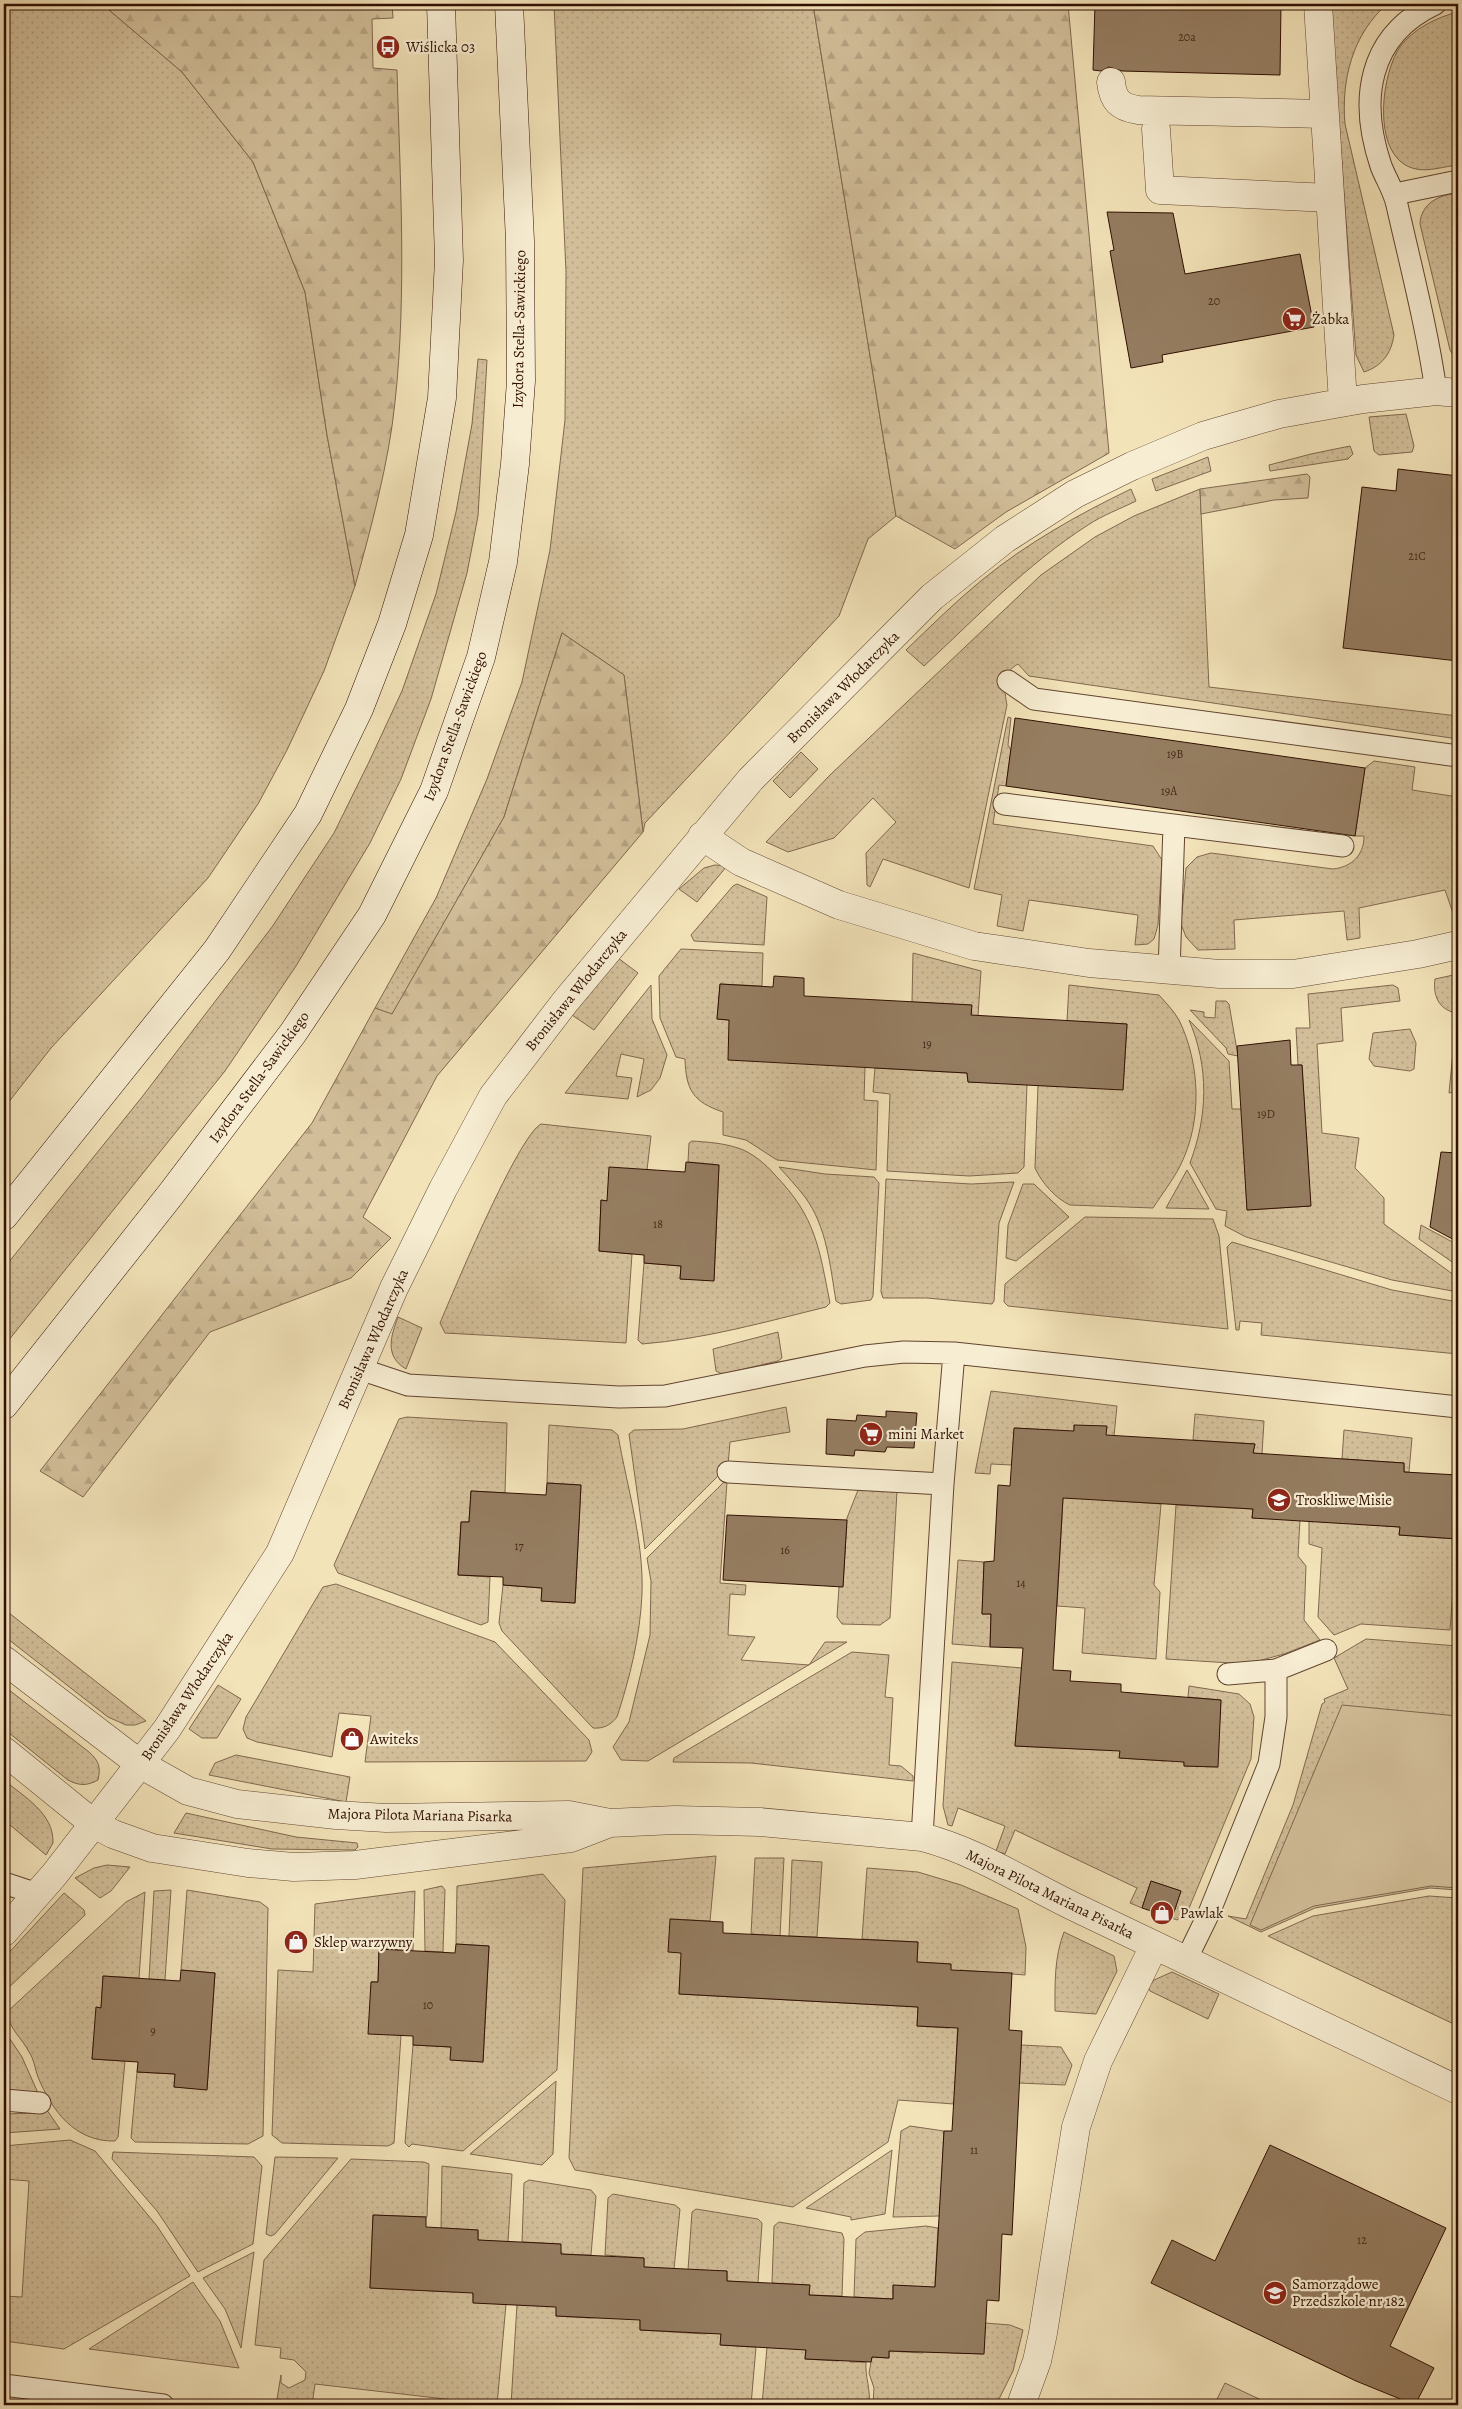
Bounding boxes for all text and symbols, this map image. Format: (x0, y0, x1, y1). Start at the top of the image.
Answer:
house number: 20a (1178, 29, 1196, 45)
bus stop icon: Wiślicka 03 (375, 34, 401, 60)
place label: Wiślicka 03 (405, 37, 475, 57)
street label: Izydora Stella-Sawickiego (508, 250, 530, 408)
house number: 20 (1208, 293, 1220, 309)
supermarket icon: Żabka (1281, 306, 1307, 332)
place label: Żabka (1312, 309, 1349, 329)
house number: 21C (1408, 548, 1426, 564)
street label: Bronisława Włodarczyka (782, 626, 904, 748)
street label: Izydora Stella-Sawickiego (419, 648, 491, 804)
house number: 19B (1167, 746, 1183, 762)
house number: 19A (1161, 783, 1178, 799)
street label: Bronisława Włodarczyka (521, 925, 631, 1055)
street label: Izydora Stella-Sawickiego (204, 1007, 314, 1147)
house number: 19 (922, 1036, 932, 1052)
house number: 19D (1257, 1106, 1275, 1122)
house number: 18 (653, 1216, 663, 1232)
street label: Bronisława Włodarczyka (333, 1266, 413, 1412)
supermarket icon: mini Market (858, 1421, 884, 1447)
place label: mini Market (888, 1424, 964, 1444)
school or university icon: Troskliwe Misie (1266, 1487, 1292, 1513)
place label: Troskliwe Misie (1296, 1490, 1392, 1510)
house number: 17 (514, 1538, 525, 1554)
house number: 16 (780, 1542, 790, 1558)
house number: 14 (1016, 1575, 1026, 1591)
street label: Bronisława Włodarczyka (136, 1628, 238, 1764)
shop icon: Awiteks (339, 1726, 365, 1752)
place label: Awiteks (369, 1729, 418, 1749)
street label: Majora Pilota Mariana Pisarka (328, 1803, 512, 1827)
street label: Majora Pilota Mariana Pisarka (963, 1845, 1137, 1943)
shop icon: Pawlak (1149, 1900, 1175, 1926)
place label: Pawlak (1180, 1903, 1224, 1923)
shop icon: Sklep warzywny (283, 1929, 309, 1955)
place label: Sklep warzywny (314, 1932, 413, 1952)
house number: 10 (423, 1997, 433, 2013)
house number: 9 (150, 2023, 156, 2039)
house number: 11 (970, 2142, 978, 2158)
house number: 12 (1357, 2232, 1367, 2248)
place label: Samorządowe Przedszkole nr 182 (1292, 2274, 1405, 2311)
school or university icon: Samorządowe Przedszkole nr 182 (1262, 2280, 1288, 2306)

